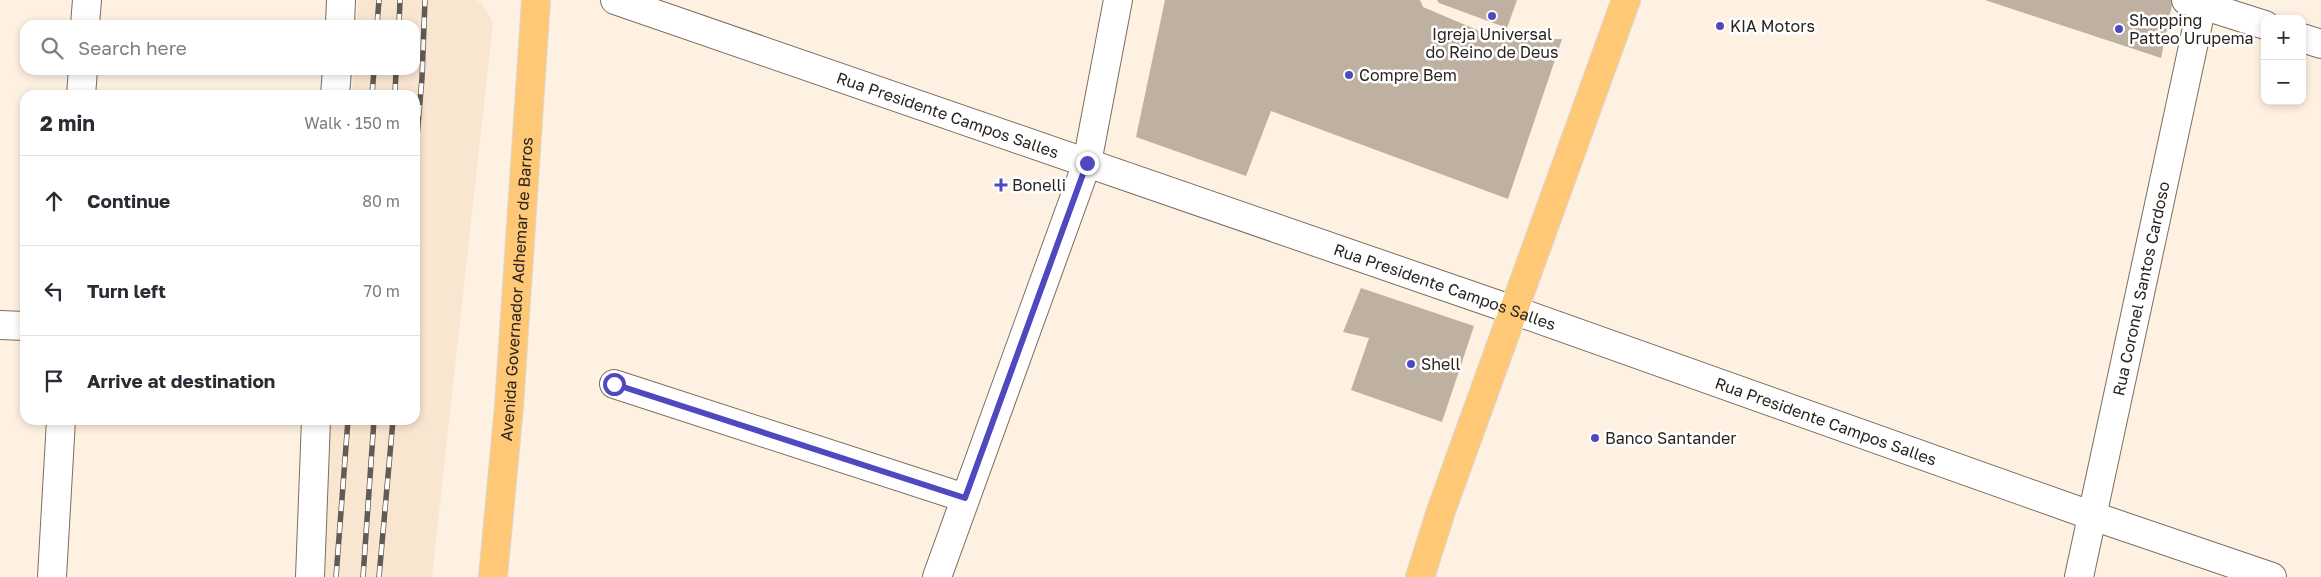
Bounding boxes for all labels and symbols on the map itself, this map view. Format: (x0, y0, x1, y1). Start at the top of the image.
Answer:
marker: Igreja Universal do Reino de Deus (1486, 10, 1498, 22)
place label: Shopping Patteo Urupema (2129, 10, 2254, 48)
place label: KIA Motors (1730, 16, 1815, 36)
marker: KIA Motors (1714, 20, 1726, 32)
marker: Shopping Patteo Urupema (2113, 23, 2125, 35)
place label: Igreja Universal do Reino de Deus (1426, 24, 1558, 62)
place label: Compre Bem (1359, 65, 1457, 85)
street label: Rua Presidente Campos Salles (834, 67, 1061, 162)
marker: Compre Bem (1343, 69, 1355, 81)
street label: Avenida Governador Adhemar de Barros (496, 136, 537, 442)
route end (1076, 152, 1099, 175)
place label: Bonelli (1012, 175, 1066, 195)
marker: Bonelli (994, 178, 1008, 192)
street label: Rua Coronel Santos Cardoso (2108, 179, 2174, 398)
street label: Rua Presidente Campos Salles (1331, 239, 1559, 334)
place label: Shell (1421, 354, 1461, 374)
marker: Shell (1405, 358, 1417, 370)
route start (603, 373, 626, 396)
street label: Rua Presidente Campos Salles (1712, 373, 1939, 470)
place label: Banco Santander (1605, 428, 1737, 448)
marker: Banco Santander (1589, 432, 1601, 444)

